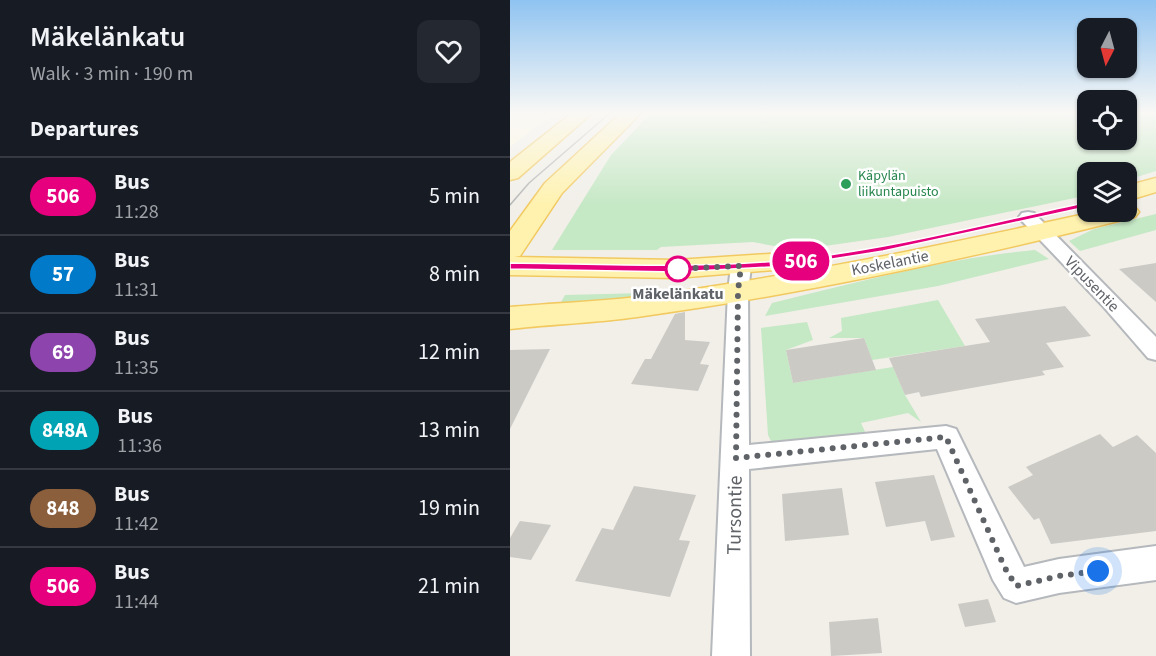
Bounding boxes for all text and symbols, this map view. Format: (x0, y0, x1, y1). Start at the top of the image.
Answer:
text: Mäkelänkatu (30, 17, 185, 57)
north arrow (1077, 18, 1137, 78)
map controls (1077, 18, 1137, 222)
button: heart (417, 20, 480, 83)
text: Walk · 3 min · 190 m (30, 60, 193, 88)
button: locate (1077, 90, 1137, 150)
text: Departures (30, 113, 139, 145)
button: layers (1077, 162, 1137, 222)
text: Bus (114, 166, 150, 198)
place label: Käpylän liikuntapuisto (858, 166, 939, 202)
marker: Käpylän liikuntapuisto (839, 177, 853, 191)
text: 5 min (429, 180, 480, 212)
text: 506 (46, 181, 80, 211)
text: 11:28 (114, 198, 159, 226)
line badge: 506 (766, 242, 836, 280)
text: Bus (114, 244, 150, 276)
street label: Koskelantie (850, 245, 931, 281)
text: 506 (784, 246, 818, 276)
street label: Vipusentie (1060, 251, 1124, 317)
marker: Mäkelänkatu (665, 256, 691, 282)
text: 8 min (429, 258, 480, 290)
text: 57 (52, 259, 74, 289)
text: 11:31 (114, 276, 159, 304)
place label: Mäkelänkatu (632, 283, 724, 305)
text: Bus (114, 322, 150, 354)
text: 12 min (418, 336, 480, 368)
text: 69 (52, 337, 74, 367)
text: 11:35 (114, 354, 159, 382)
text: Bus (117, 400, 153, 432)
text: 13 min (418, 414, 480, 446)
text: 848A (42, 415, 87, 445)
text: 11:36 (117, 432, 162, 460)
street label: Tursontie (720, 475, 750, 555)
text: Bus (114, 478, 150, 510)
text: 19 min (418, 492, 480, 524)
text: 848 (46, 493, 80, 523)
text: 11:42 (114, 510, 159, 538)
text: Bus (114, 556, 150, 588)
your location (1083, 556, 1113, 586)
text: 21 min (418, 570, 480, 602)
text: 506 (46, 571, 80, 601)
text: 11:44 (114, 588, 159, 616)

